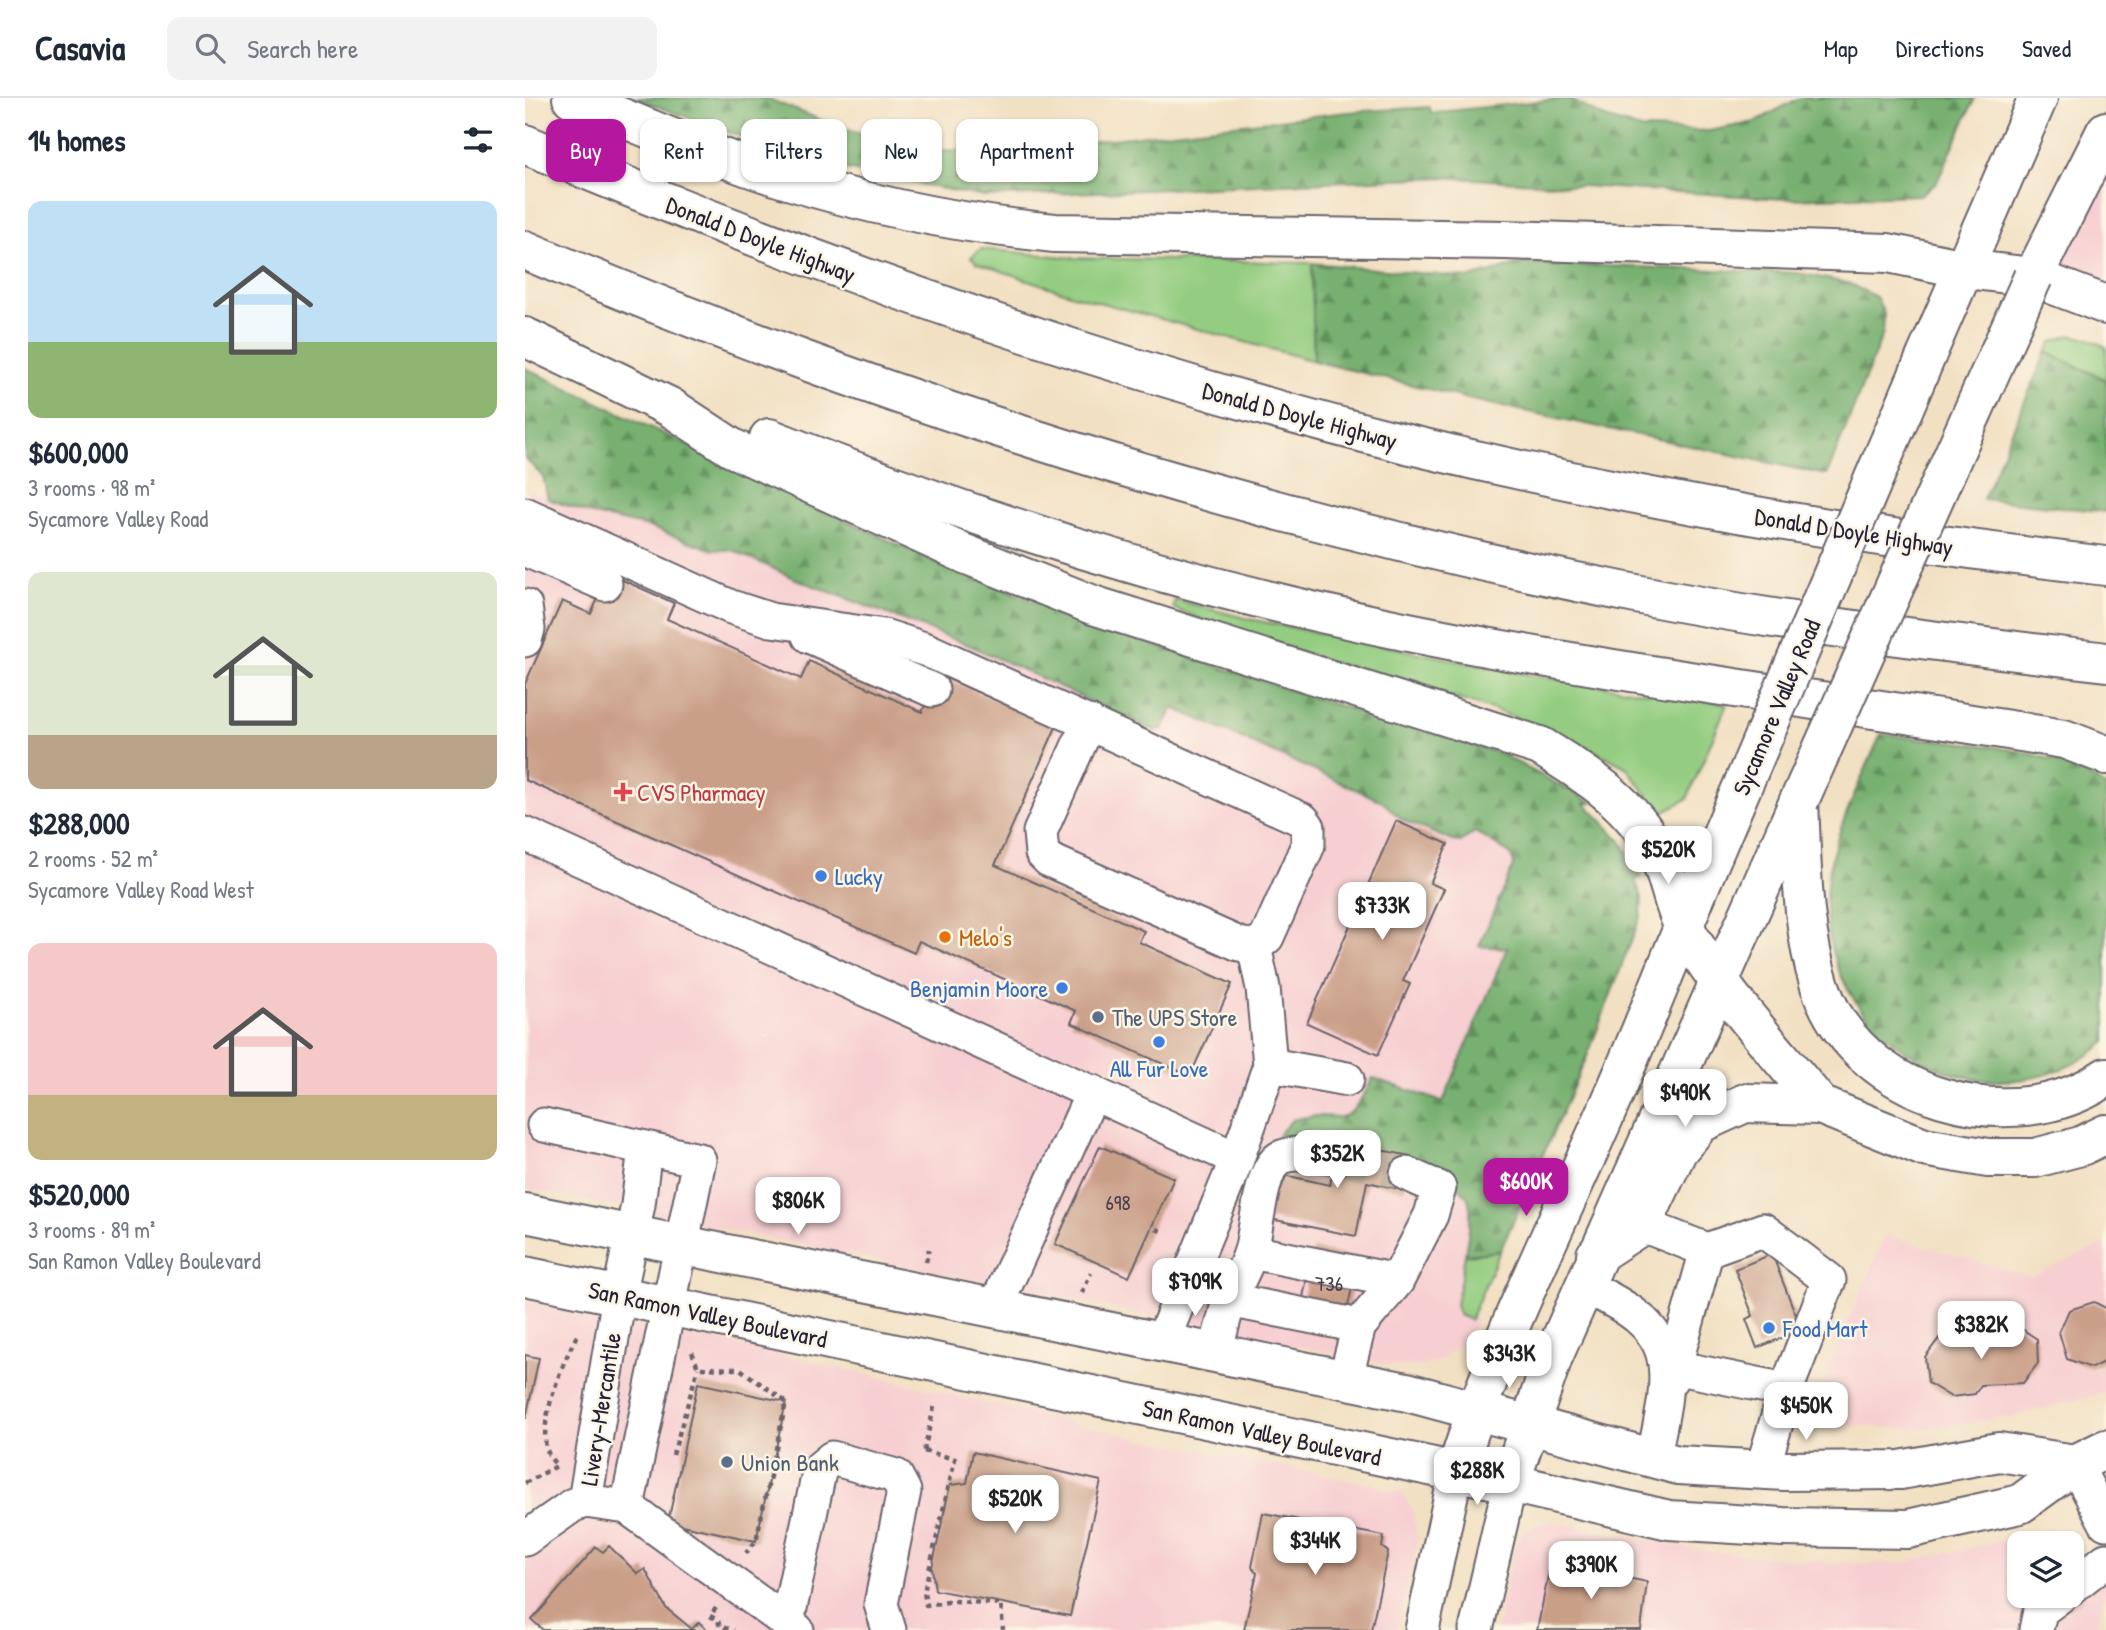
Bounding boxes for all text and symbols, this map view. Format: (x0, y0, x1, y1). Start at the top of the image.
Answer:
search box (167, 17, 657, 80)
text: Casavia (35, 26, 125, 70)
icon: search (191, 29, 229, 67)
text: Search here (247, 31, 358, 66)
text: Map (1824, 32, 1858, 64)
text: Directions (1896, 32, 1984, 64)
text: Saved (2022, 32, 2071, 64)
chip: Buy (546, 119, 626, 182)
chip: Rent (640, 119, 727, 182)
chip: Filters (741, 119, 847, 182)
chip: New (861, 119, 942, 182)
chip: Apartment (956, 119, 1098, 182)
text: 14 homes (28, 120, 126, 160)
icon: filters (459, 121, 497, 159)
street label: Donald D Doyle Highway (662, 188, 860, 290)
icon: home (200, 247, 326, 373)
street label: Donald D Doyle Highway (1199, 374, 1401, 456)
text: $600,000 (28, 432, 128, 472)
text: 3 rooms · 98 m² (28, 472, 155, 503)
street label: Donald D Doyle Highway (1753, 500, 1955, 562)
text: Sycamore Valley Road (28, 503, 208, 534)
street label: Sycamore Valley Road (1725, 614, 1827, 800)
icon: home (200, 618, 326, 744)
place label: CVS Pharmacy (637, 776, 766, 808)
marker: CVS Pharmacy (615, 784, 631, 800)
text: $288,000 (28, 803, 130, 843)
pin: $520K (1619, 826, 1717, 886)
text: $520K (1641, 833, 1695, 864)
text: 2 rooms · 52 m² (28, 843, 158, 874)
place label: Lucky (835, 860, 883, 892)
marker: Lucky (813, 868, 829, 884)
text: Sycamore Valley Road West (28, 874, 254, 905)
pin: $733K (1333, 882, 1431, 942)
text: $733K (1354, 889, 1410, 920)
place label: Melo's (959, 921, 1012, 953)
marker: Melo's (937, 929, 953, 945)
place label: Benjamin Moore (910, 972, 1048, 1004)
marker: Benjamin Moore (1054, 980, 1070, 996)
icon: home (200, 989, 326, 1115)
place label: The UPS Store (1112, 1001, 1238, 1033)
marker: The UPS Store (1090, 1009, 1106, 1025)
marker: All Fur Love (1151, 1034, 1167, 1050)
place label: All Fur Love (1110, 1052, 1209, 1084)
pin: $490K (1636, 1070, 1734, 1129)
text: $490K (1659, 1076, 1711, 1107)
pin: $352K (1288, 1130, 1386, 1190)
text: $352K (1310, 1137, 1364, 1168)
pin: $600K (1477, 1158, 1575, 1218)
text: $600K (1499, 1165, 1553, 1196)
text: $520,000 (28, 1174, 130, 1214)
pin: $806K (749, 1178, 847, 1237)
text: $806K (771, 1184, 825, 1215)
house number: 698 (1105, 1188, 1131, 1217)
text: 3 rooms · 89 m² (28, 1214, 155, 1245)
text: San Ramon Valley Boulevard (28, 1245, 261, 1276)
pin: $709K (1146, 1258, 1244, 1318)
text: $709K (1168, 1265, 1222, 1296)
house number: 736 (1315, 1269, 1343, 1298)
street label: San Ramon Valley Boulevard (586, 1273, 830, 1355)
pin: $382K (1932, 1302, 2030, 1361)
text: $382K (1954, 1308, 2008, 1339)
place label: Food Mart (1782, 1312, 1868, 1344)
marker: Food Mart (1761, 1320, 1777, 1336)
street label: Livery-Mercantile (572, 1330, 628, 1488)
pin: $343K (1460, 1330, 1558, 1390)
text: $343K (1483, 1337, 1535, 1368)
pin: $450K (1757, 1382, 1855, 1442)
text: $450K (1780, 1389, 1832, 1420)
street label: San Ramon Valley Boulevard (1140, 1391, 1384, 1473)
place label: Union Bank (741, 1446, 839, 1478)
pin: $288K (1428, 1448, 1526, 1507)
marker: Union Bank (719, 1454, 735, 1470)
text: $288K (1450, 1454, 1504, 1485)
pin: $520K (966, 1476, 1064, 1535)
text: $520K (988, 1482, 1042, 1513)
pin: $344K (1266, 1518, 1364, 1577)
text: $344K (1289, 1524, 1341, 1555)
map controls (2007, 1531, 2084, 1608)
button: layers (2007, 1531, 2084, 1608)
pin: $390K (1542, 1542, 1640, 1601)
text: $390K (1565, 1548, 1617, 1579)

